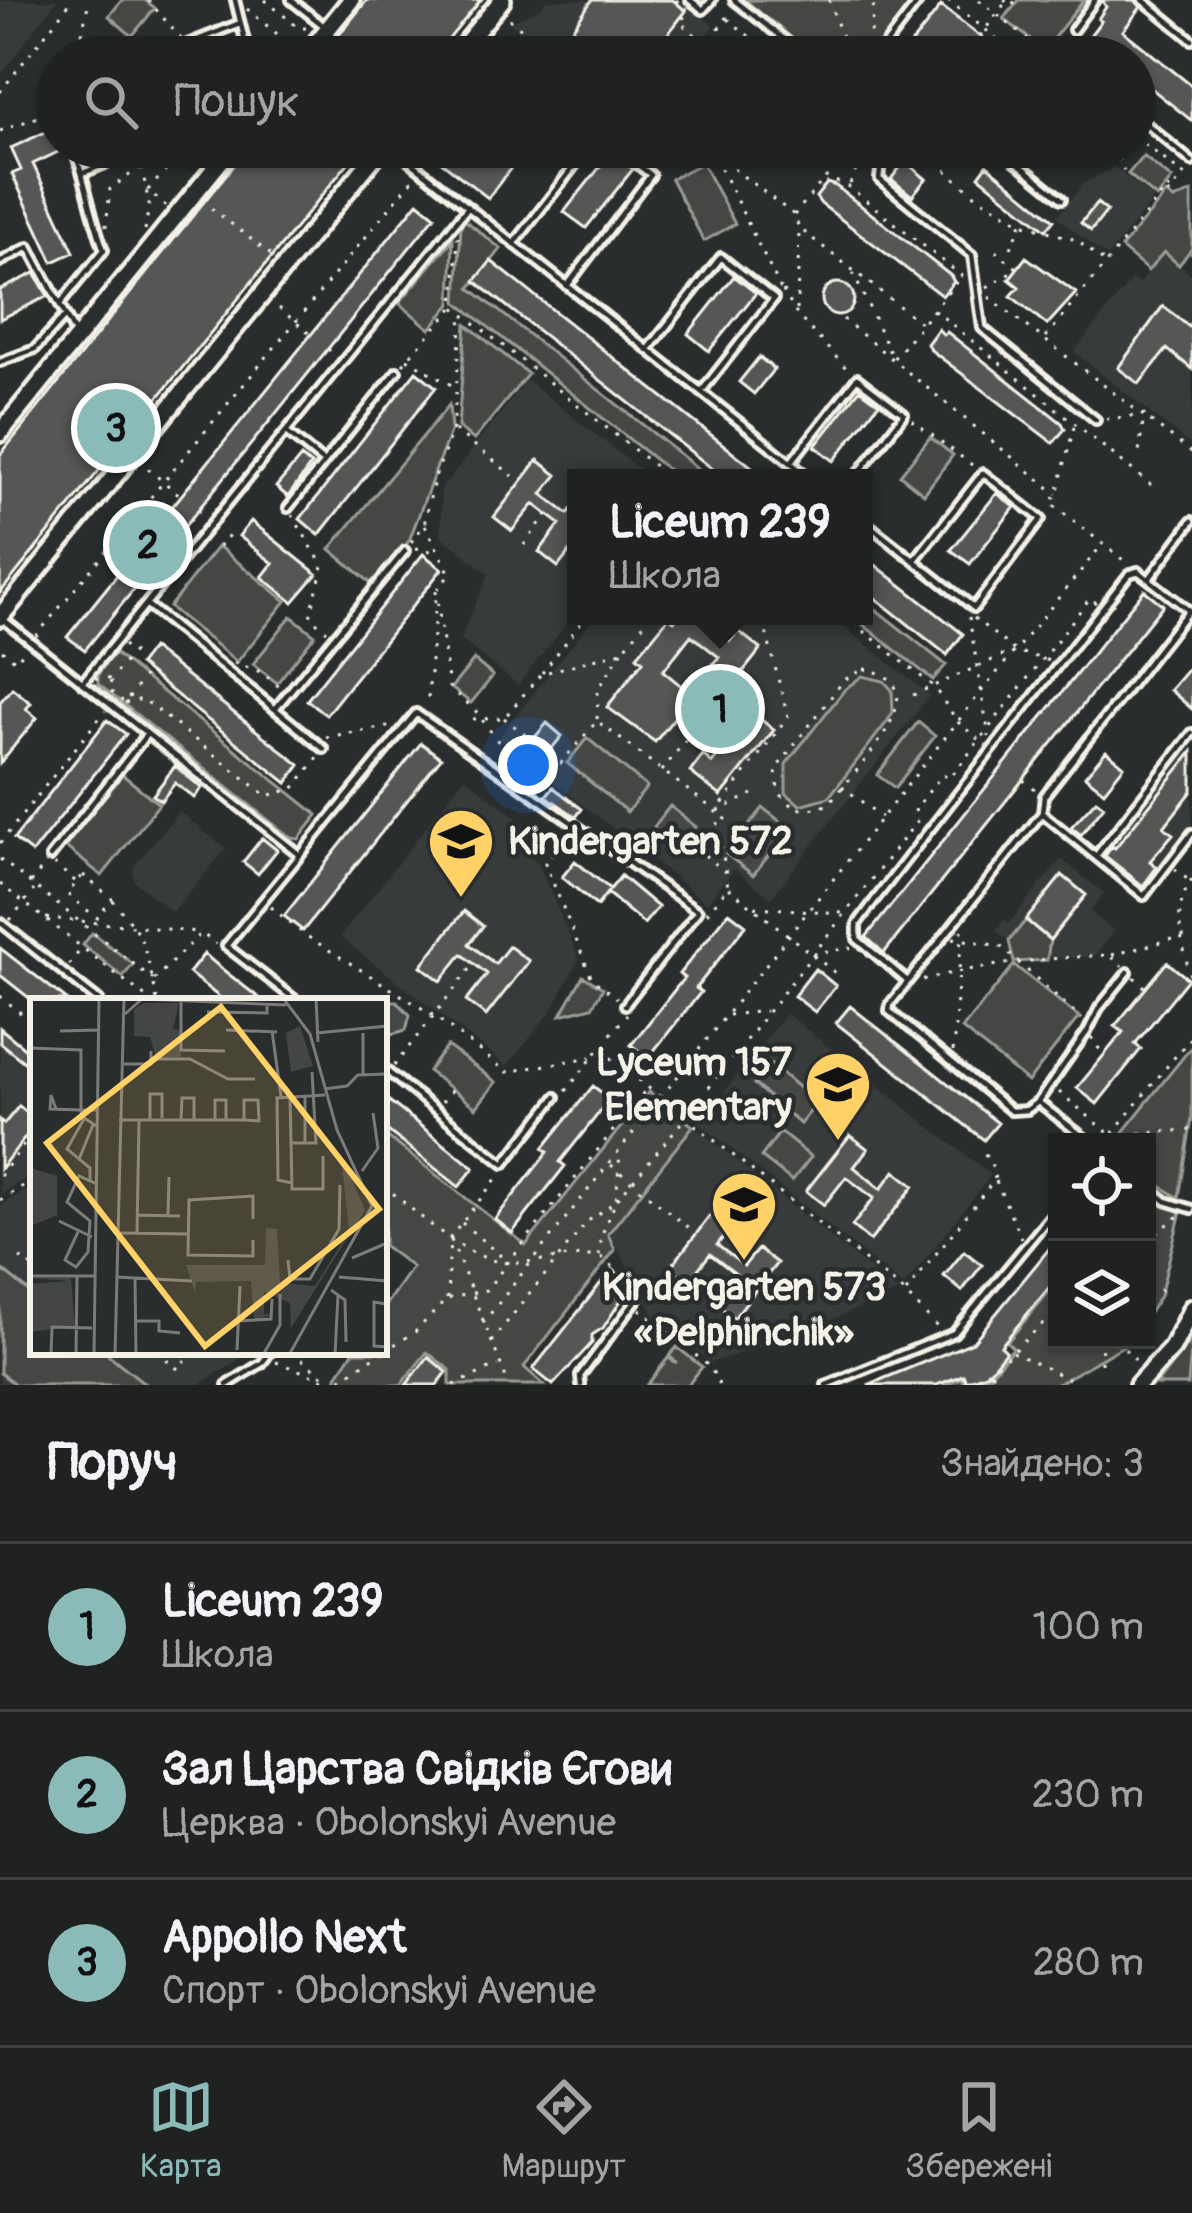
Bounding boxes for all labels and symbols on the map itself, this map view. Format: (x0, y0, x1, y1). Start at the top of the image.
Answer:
pin: 3 (77, 383, 155, 473)
pin: 2 (109, 500, 187, 590)
pin: 1 (681, 664, 759, 754)
your location (498, 735, 558, 795)
school or university icon: Kindergarten 572 (426, 806, 496, 900)
place label: Kindergarten 572 (508, 817, 793, 866)
inset map (30, 998, 387, 1355)
place label: Lyceum 157 Elementary (596, 1038, 792, 1132)
school or university icon: Lyceum 157 Elementary (803, 1049, 873, 1143)
school or university icon: Kindergarten 573 «Delphinchik» (709, 1169, 779, 1263)
place label: Kindergarten 573 «Delphinchik» (602, 1263, 886, 1357)

